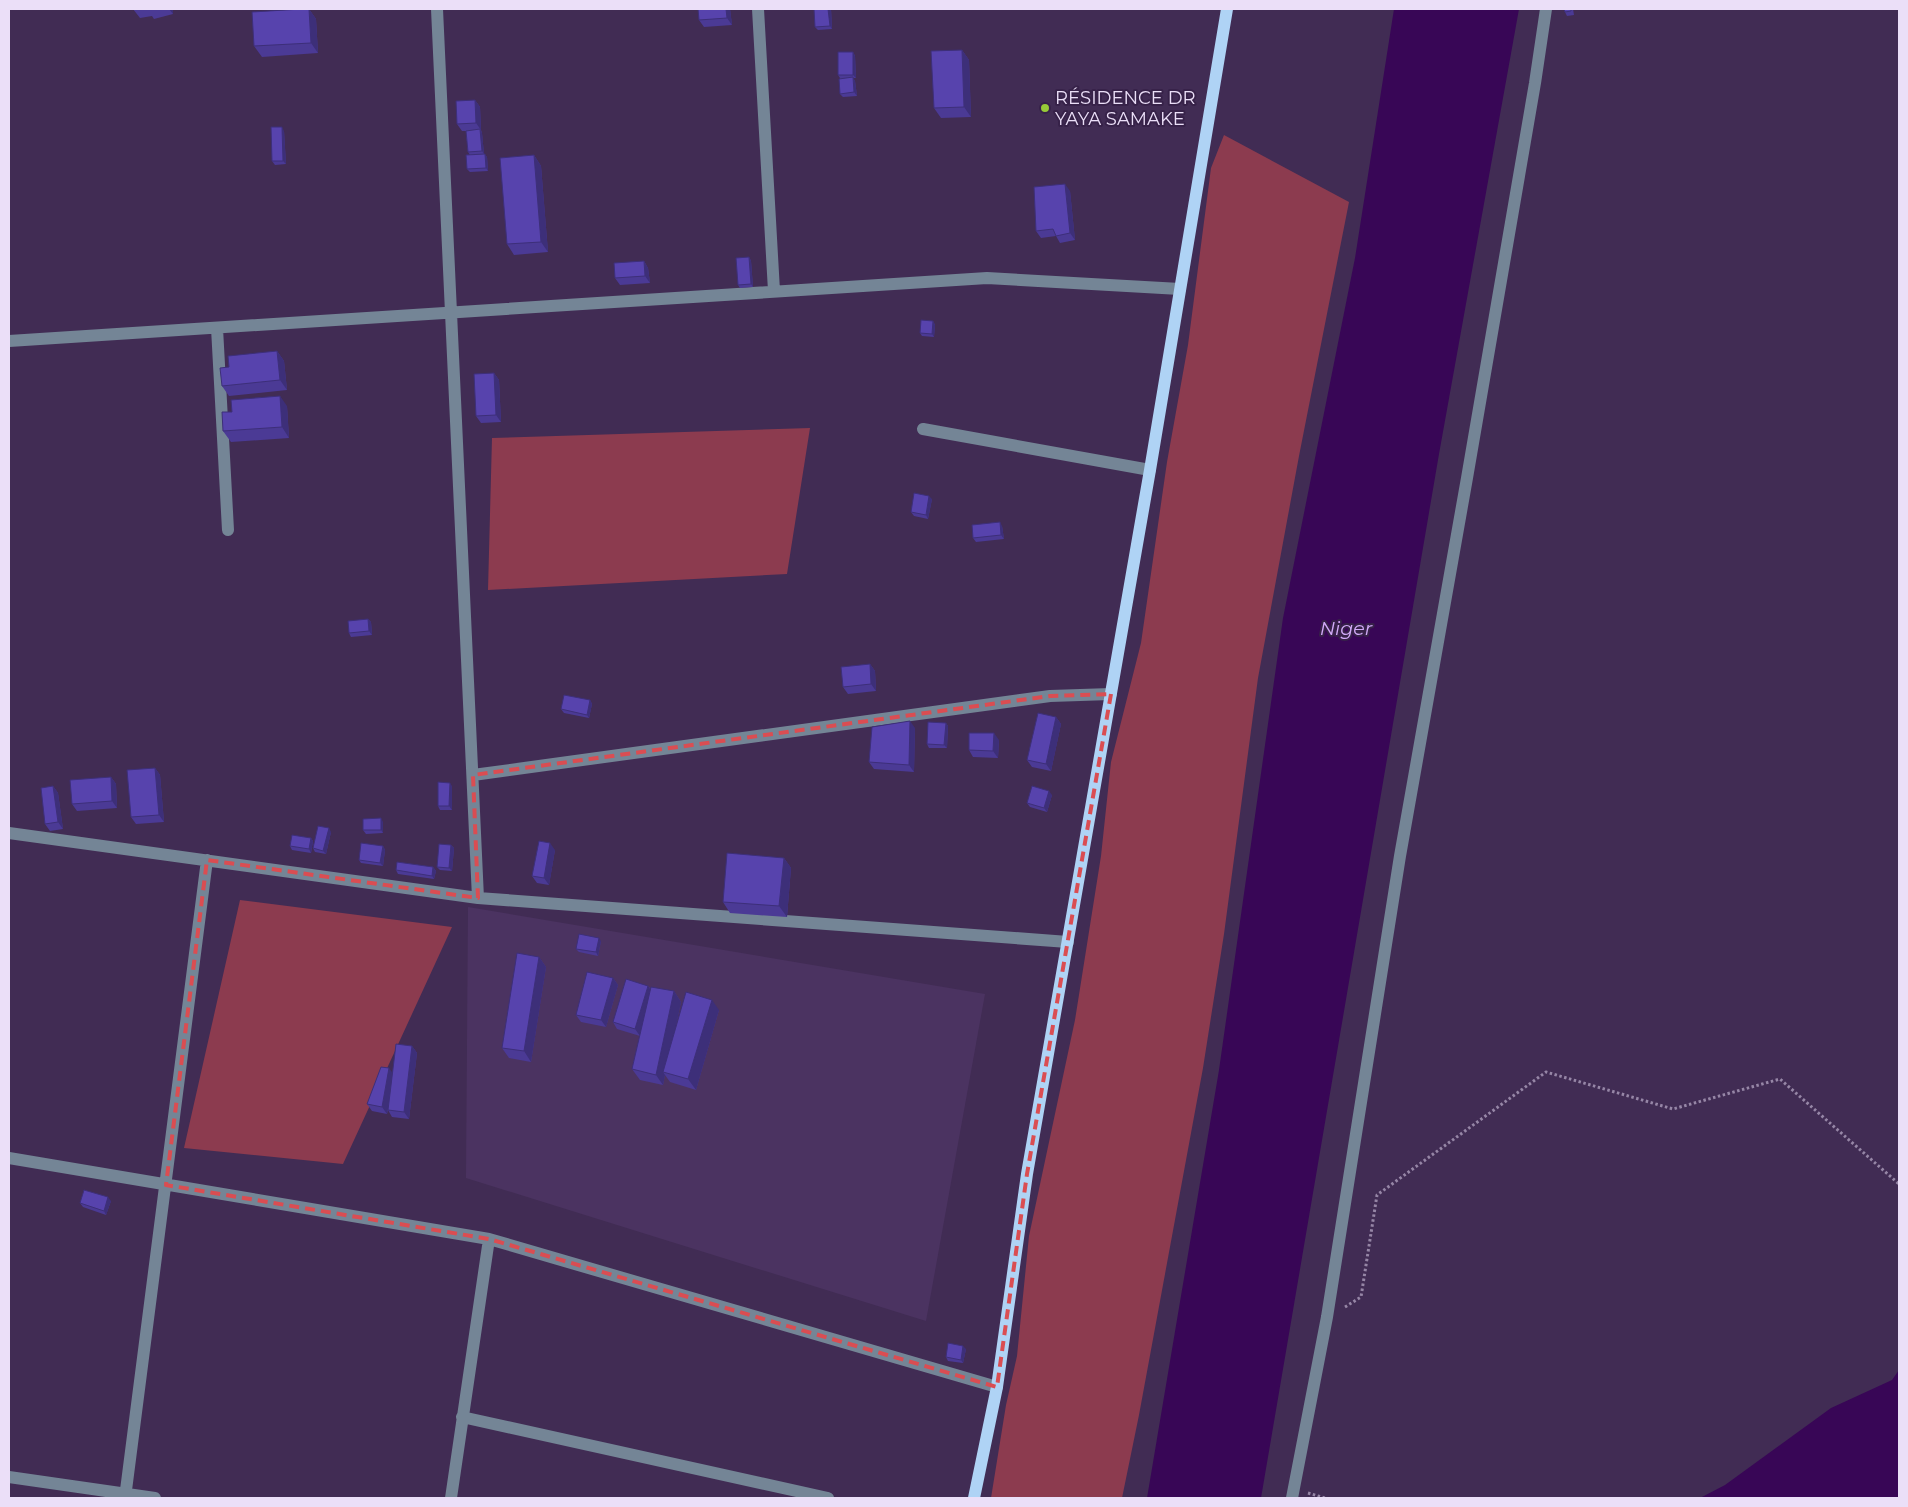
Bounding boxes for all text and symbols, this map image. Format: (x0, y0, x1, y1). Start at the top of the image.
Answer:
place label: RÉSIDENCE DR YAYA SAMAKE (1055, 87, 1196, 130)
marker: RÉSIDENCE DR YAYA SAMAKE (1039, 102, 1051, 114)
water label: Niger (1320, 617, 1373, 640)

